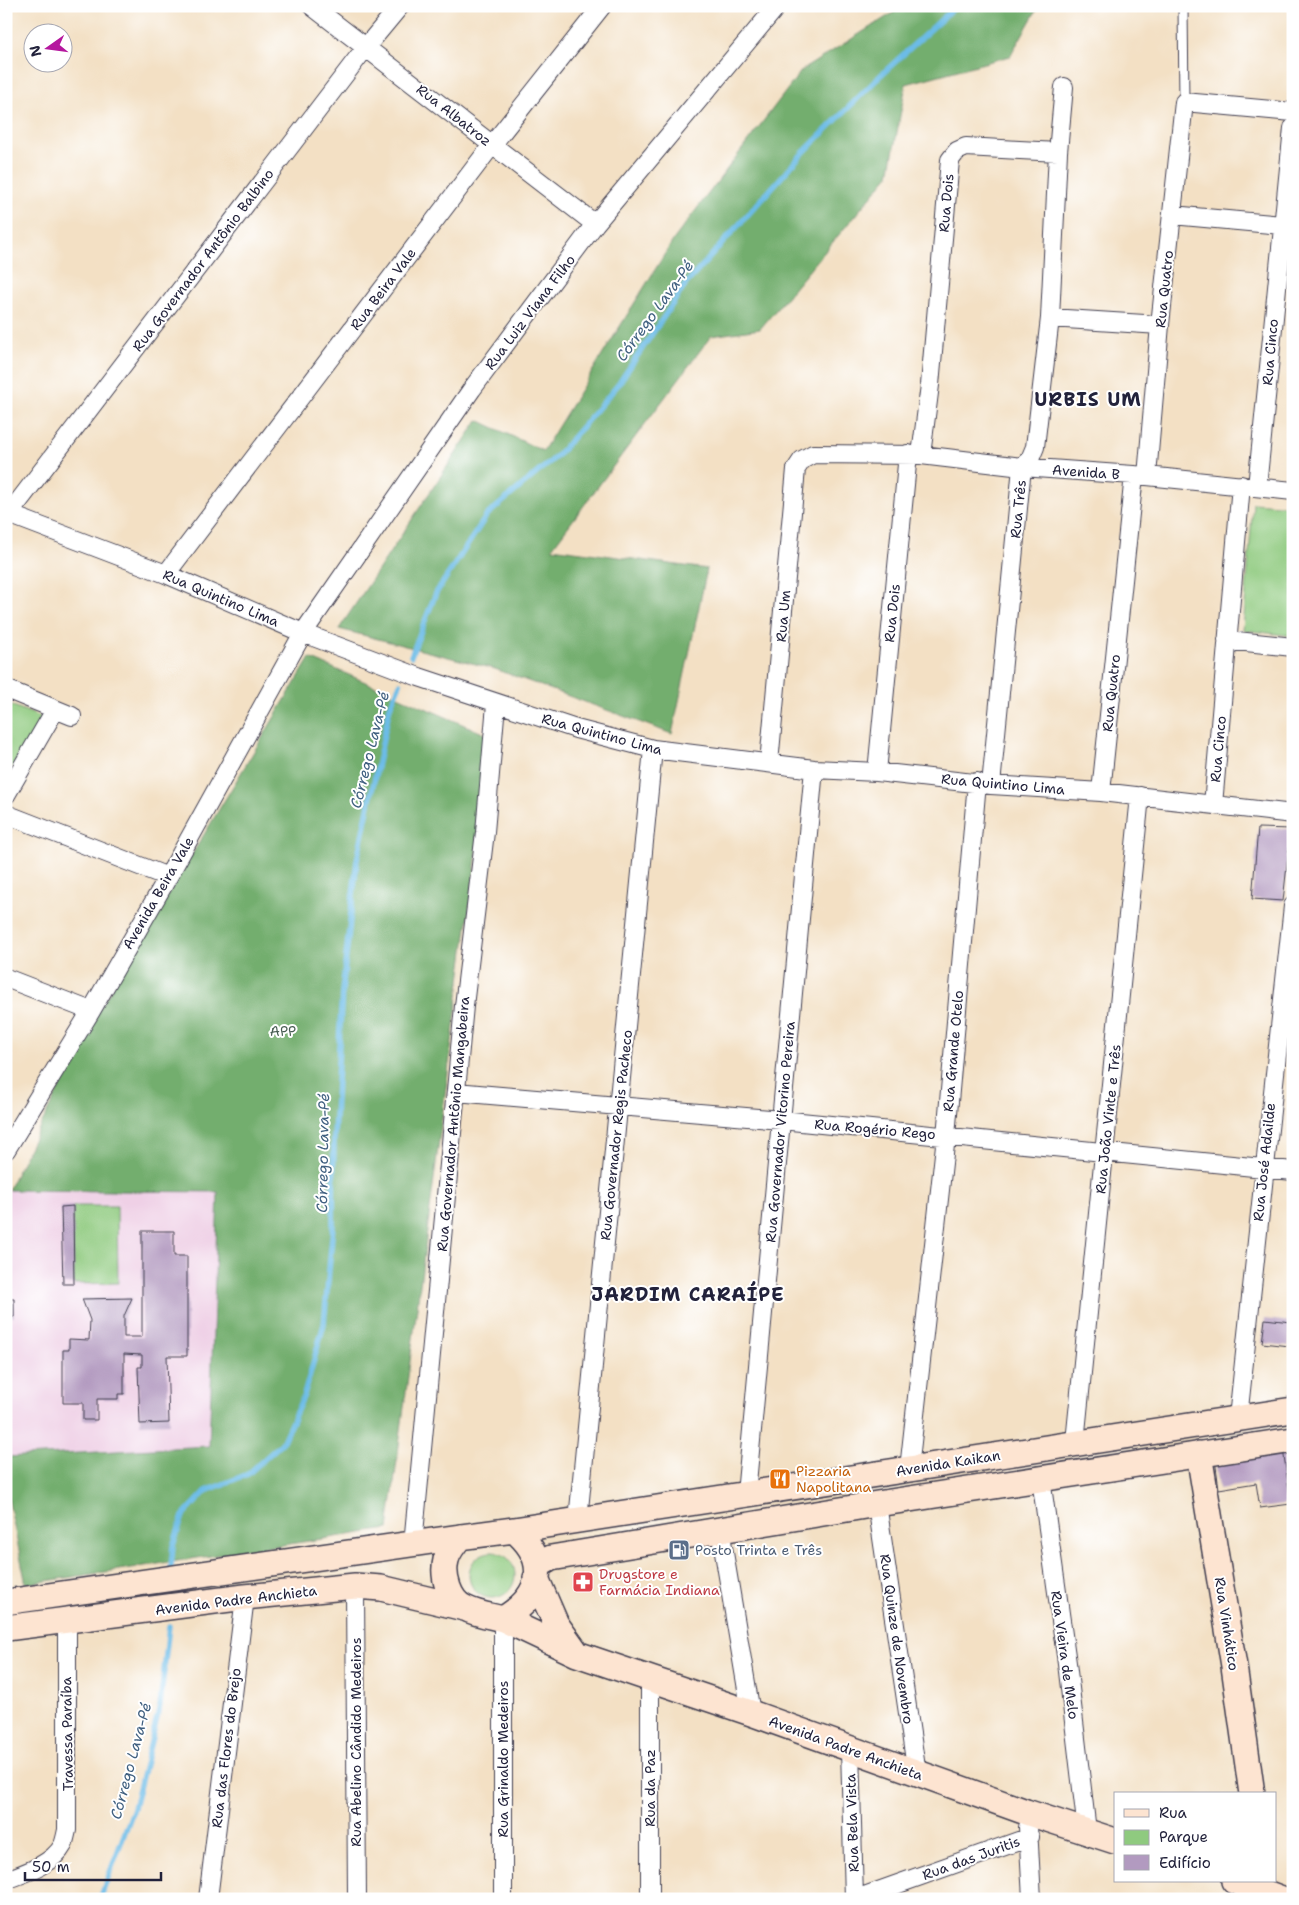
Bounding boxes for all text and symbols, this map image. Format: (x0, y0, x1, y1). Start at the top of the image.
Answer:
north arrow (22, 22, 72, 72)
text: N (25, 44, 45, 59)
street label: Rua Albatroz (413, 80, 495, 150)
street label: Rua Governador Antônio Balbino (128, 165, 278, 355)
street label: Rua Dois (934, 173, 958, 233)
street label: Rua Beira Vale (346, 244, 420, 334)
street label: Rua Quatro (1151, 249, 1177, 329)
street label: Rua Luiz Viana Filho (481, 251, 579, 373)
water label: Córrego Lava-Pé (612, 257, 698, 365)
street label: Rua Cinco (1258, 318, 1282, 386)
district label: URBIS UM (1034, 387, 1142, 412)
street label: Avenida B (1052, 461, 1120, 483)
street label: Rua Três (1006, 479, 1030, 539)
street label: Rua Quintino Lima (160, 565, 282, 631)
street label: Rua Dois (880, 583, 904, 643)
street label: Rua Um (772, 589, 794, 643)
street label: Rua Quatro (1098, 653, 1124, 733)
water label: Córrego Lava-Pé (346, 689, 394, 811)
street label: Rua Quintino Lima (540, 709, 665, 759)
street label: Rua Cinco (1206, 715, 1230, 783)
street label: Rua Quintino Lima (940, 770, 1066, 798)
street label: Avenida Beira Vale (118, 833, 198, 953)
street label: Rua Grande Otelo (939, 990, 967, 1112)
street label: Rua Governador Antônio Mangabeira (433, 995, 473, 1252)
street label: Rua Governador Vitorino Pereira (761, 1020, 799, 1243)
park label: APP (270, 1022, 296, 1040)
street label: Rua Governador Regis Pacheco (596, 1029, 636, 1241)
street label: Rua João Vinte e Três (1091, 1043, 1125, 1195)
water label: Córrego Lava-Pé (312, 1093, 334, 1213)
street label: Rua José Adailde (1249, 1102, 1279, 1222)
street label: Rua Rogério Rego (814, 1115, 936, 1143)
district label: JARDIM CARAÍPE (591, 1281, 785, 1307)
street label: Avenida Kaikan (894, 1446, 1002, 1480)
place label: Pizzaria Napolitana (796, 1462, 871, 1496)
restaurant icon: Pizzaria Napolitana (768, 1467, 792, 1491)
fuel station icon: Posto Trinta e Três (667, 1538, 691, 1562)
place label: Posto Trinta e Três (695, 1541, 822, 1559)
street label: Rua Quinze de Novembro (876, 1553, 918, 1725)
place label: Drugstore e Farmácia Indiana (599, 1565, 720, 1599)
pharmacy icon: Drugstore e Farmácia Indiana (571, 1570, 595, 1594)
street label: Rua Vinhático (1211, 1576, 1243, 1672)
street label: Avenida Padre Anchieta (154, 1581, 318, 1619)
street label: Rua Vieira de Melo (1047, 1590, 1083, 1720)
street label: Rua Abelino Cândido Medeiros (347, 1637, 365, 1847)
street label: Rua das Flores do Brejo (207, 1667, 245, 1829)
street label: Travessa Paraíba (57, 1676, 77, 1791)
street label: Rua Grinaldo Medeiros (494, 1681, 512, 1837)
water label: Córrego Lava-Pé (106, 1701, 156, 1821)
street label: Avenida Padre Anchieta (766, 1712, 926, 1784)
street label: Rua da Paz (641, 1749, 659, 1827)
street label: Rua Bela Vista (841, 1773, 863, 1873)
legend (1114, 1792, 1276, 1882)
text: Rua (1159, 1803, 1188, 1823)
text: Parque (1159, 1827, 1208, 1847)
street label: Rua das Juritis (920, 1832, 1022, 1884)
scale bar (25, 1850, 161, 1882)
text: Edifício (1159, 1853, 1211, 1873)
text: 50 m (32, 1857, 70, 1877)

